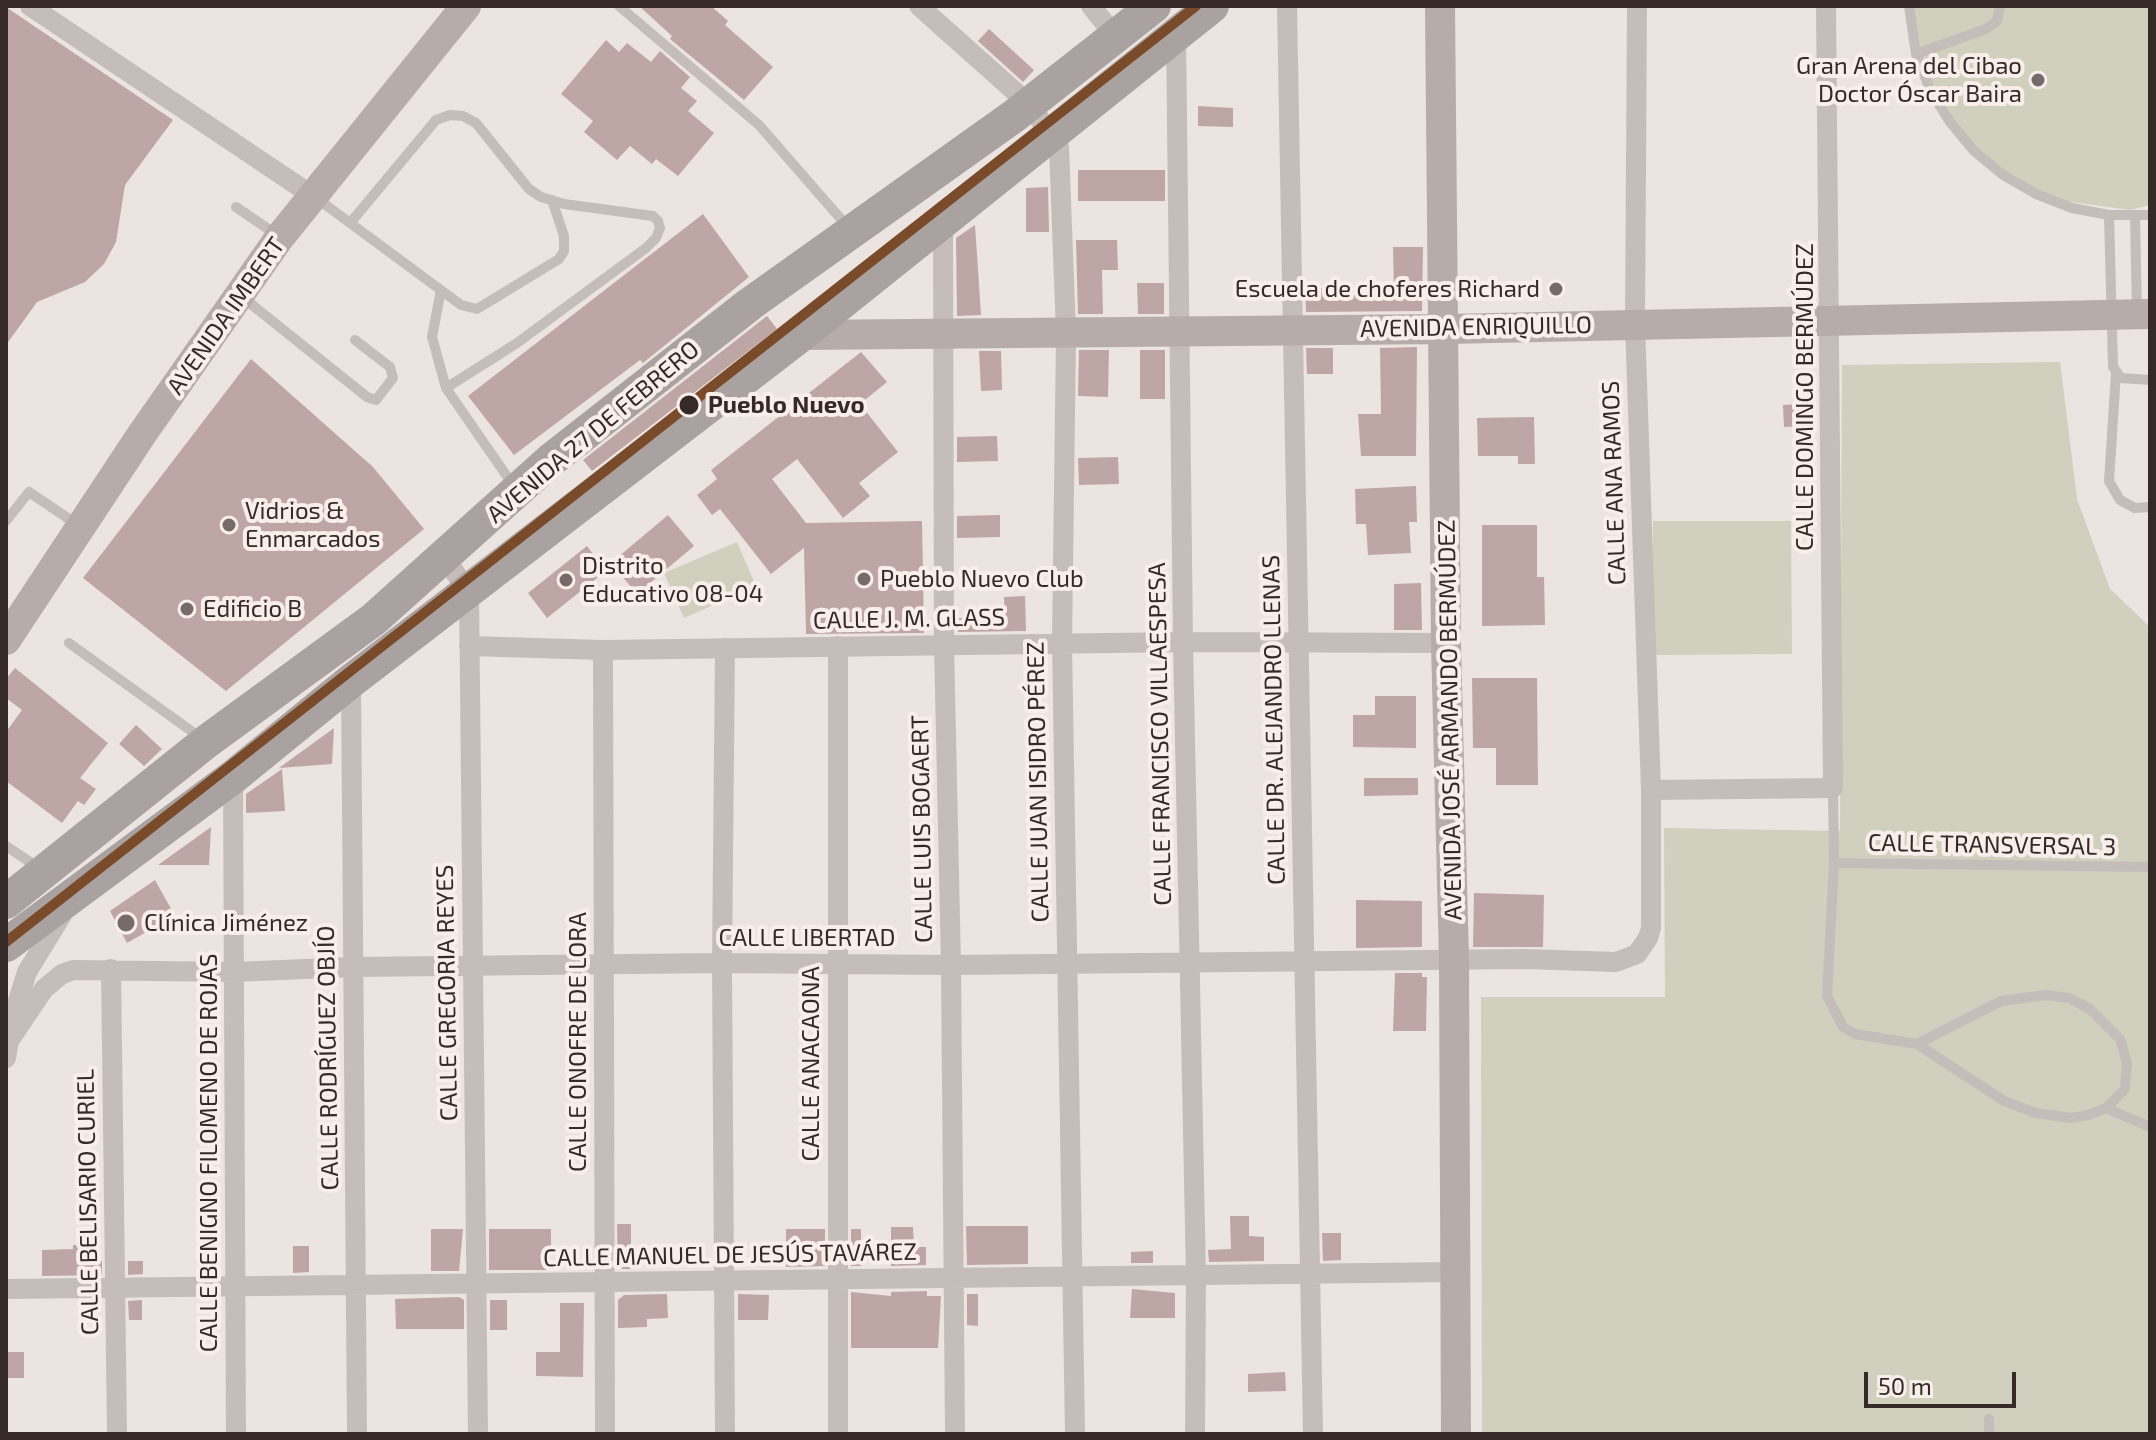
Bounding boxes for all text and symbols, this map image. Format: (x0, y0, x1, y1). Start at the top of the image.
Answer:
place label: Gran Arena del Cibao Doctor Óscar Baira (1796, 52, 2022, 108)
marker: Gran Arena del Cibao Doctor Óscar Baira (2029, 71, 2047, 89)
street label: AVENIDA IMBERT (161, 232, 291, 400)
street label: CALLE DOMINGO BERMÚDEZ (1791, 243, 1819, 551)
place label: Escuela de choferes Richard (1235, 275, 1540, 303)
marker: Escuela de choferes Richard (1547, 280, 1565, 298)
street label: AVENIDA ENRIQUILLO (1360, 311, 1592, 343)
street label: AVENIDA 27 DE FEBRERO (481, 335, 705, 529)
street label: CALLE ANA RAMOS (1596, 380, 1632, 586)
place label: Pueblo Nuevo (708, 391, 865, 419)
marker: Pueblo Nuevo (677, 393, 701, 417)
place label: Vidrios & Enmarcados (245, 497, 380, 553)
marker: Vidrios & Enmarcados (220, 516, 238, 534)
street label: AVENIDA JOSÉ ARMANDO BERMÚDEZ (1432, 519, 1468, 921)
place label: Distrito Educativo 08-04 (582, 552, 763, 608)
street label: CALLE DR. ALEJANDRO LLENAS (1257, 555, 1291, 885)
street label: CALLE FRANCISCO VILLAESPESA (1143, 562, 1177, 906)
place label: Pueblo Nuevo Club (880, 565, 1084, 593)
marker: Pueblo Nuevo Club (855, 570, 873, 588)
marker: Distrito Educativo 08-04 (557, 571, 575, 589)
place label: Edificio B (203, 595, 302, 623)
marker: Edificio B (178, 600, 196, 618)
street label: CALLE J. M. GLASS (813, 603, 1005, 635)
street label: CALLE JUAN ISIDRO PÉREZ (1021, 641, 1055, 923)
street label: CALLE LUIS BOGAERT (906, 715, 938, 943)
street label: CALLE TRANSVERSAL 3 (1868, 828, 2116, 862)
street label: CALLE GREGORIA REYES (430, 865, 464, 1121)
place label: Clínica Jiménez (144, 909, 308, 937)
marker: Clínica Jiménez (115, 912, 137, 934)
street label: CALLE ONOFRE DE LORA (564, 912, 592, 1172)
street label: CALLE LIBERTAD (719, 924, 895, 952)
street label: CALLE RODRÍGUEZ OBJÍO (311, 925, 345, 1191)
street label: CALLE BENIGNO FILOMENO DE ROJAS (195, 954, 223, 1352)
street label: CALLE ANACAONA (797, 966, 825, 1162)
street label: CALLE BELISARIO CURIEL (71, 1069, 105, 1335)
street label: CALLE MANUEL DE JESÚS TAVÁREZ (543, 1237, 917, 1273)
scale bar (1868, 1356, 2020, 1406)
text: 50 m (1878, 1371, 1932, 1400)

